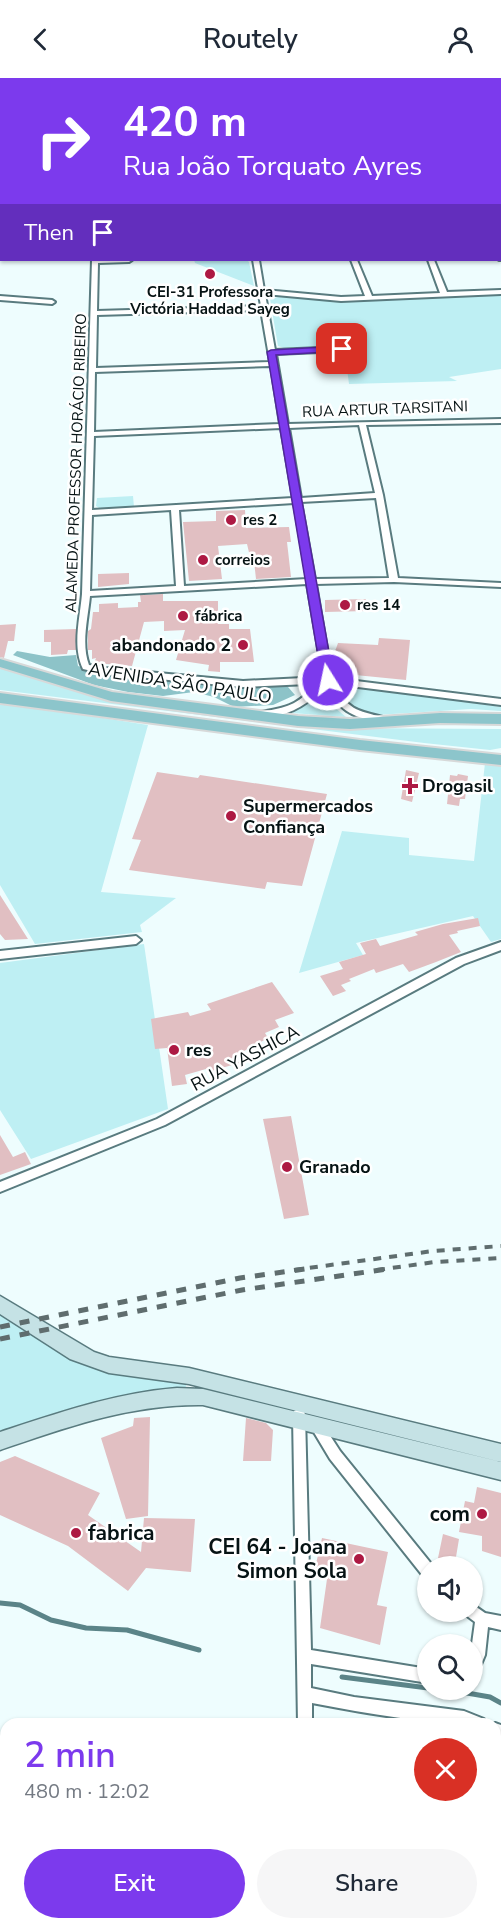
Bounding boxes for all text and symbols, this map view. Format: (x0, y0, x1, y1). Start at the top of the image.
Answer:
text: Routely (203, 21, 298, 58)
icon: back (24, 23, 57, 56)
icon: person (444, 23, 477, 56)
text: 420 m (123, 94, 247, 151)
icon: right (24, 102, 102, 180)
text: Rua João Torquato Ayres (123, 148, 422, 185)
icon: arrive (86, 216, 119, 249)
text: Then (24, 218, 74, 248)
marker: CEI-31 Professora Victória Haddad Sayeg (203, 267, 217, 281)
place label: CEI-31 Professora Victória Haddad Sayeg (129, 282, 290, 319)
street label: ALAMEDA PROFESSOR HORÁCIO RIBEIRO (61, 313, 91, 613)
pin (316, 323, 367, 374)
icon: arrive (325, 332, 358, 365)
street label: RUA ARTUR TARSITANI (302, 396, 468, 422)
place label: res 2 (243, 510, 277, 530)
marker: res 2 (224, 513, 238, 527)
place label: correios (215, 550, 270, 570)
marker: correios (196, 553, 210, 567)
place label: res 14 (357, 595, 400, 615)
marker: res 14 (338, 598, 352, 612)
place label: fábrica (195, 606, 243, 626)
marker: fábrica (176, 609, 190, 623)
place label: abandonado 2 (112, 633, 231, 657)
marker: abandonado 2 (236, 638, 250, 652)
position arrow (296, 648, 360, 712)
street label: AVENIDA SÃO PAULO (87, 657, 273, 709)
place label: Drogasil (422, 774, 493, 798)
marker: Drogasil (403, 779, 417, 793)
place label: Supermercados Confiança (243, 794, 373, 839)
marker: Supermercados Confiança (224, 809, 238, 823)
street label: RUA YASHICA (187, 1019, 303, 1097)
place label: res (186, 1038, 212, 1062)
marker: res (167, 1043, 181, 1057)
place label: Granado (299, 1155, 371, 1179)
marker: Granado (280, 1160, 294, 1174)
place label: com (430, 1500, 470, 1528)
marker: com (475, 1507, 489, 1521)
place label: fabrica (88, 1519, 155, 1547)
marker: fabrica (69, 1526, 83, 1540)
place label: CEI 64 - Joana Simon Sola (208, 1533, 347, 1585)
marker: CEI 64 - Joana Simon Sola (352, 1552, 366, 1566)
map controls (417, 1556, 483, 1700)
button: sound (417, 1556, 483, 1622)
button: search (417, 1634, 483, 1700)
text: 2 min (24, 1731, 116, 1780)
button: close (414, 1738, 477, 1801)
text: 480 m · 12:02 (24, 1778, 150, 1805)
button: Exit (24, 1849, 245, 1918)
button: Share (257, 1849, 477, 1918)

